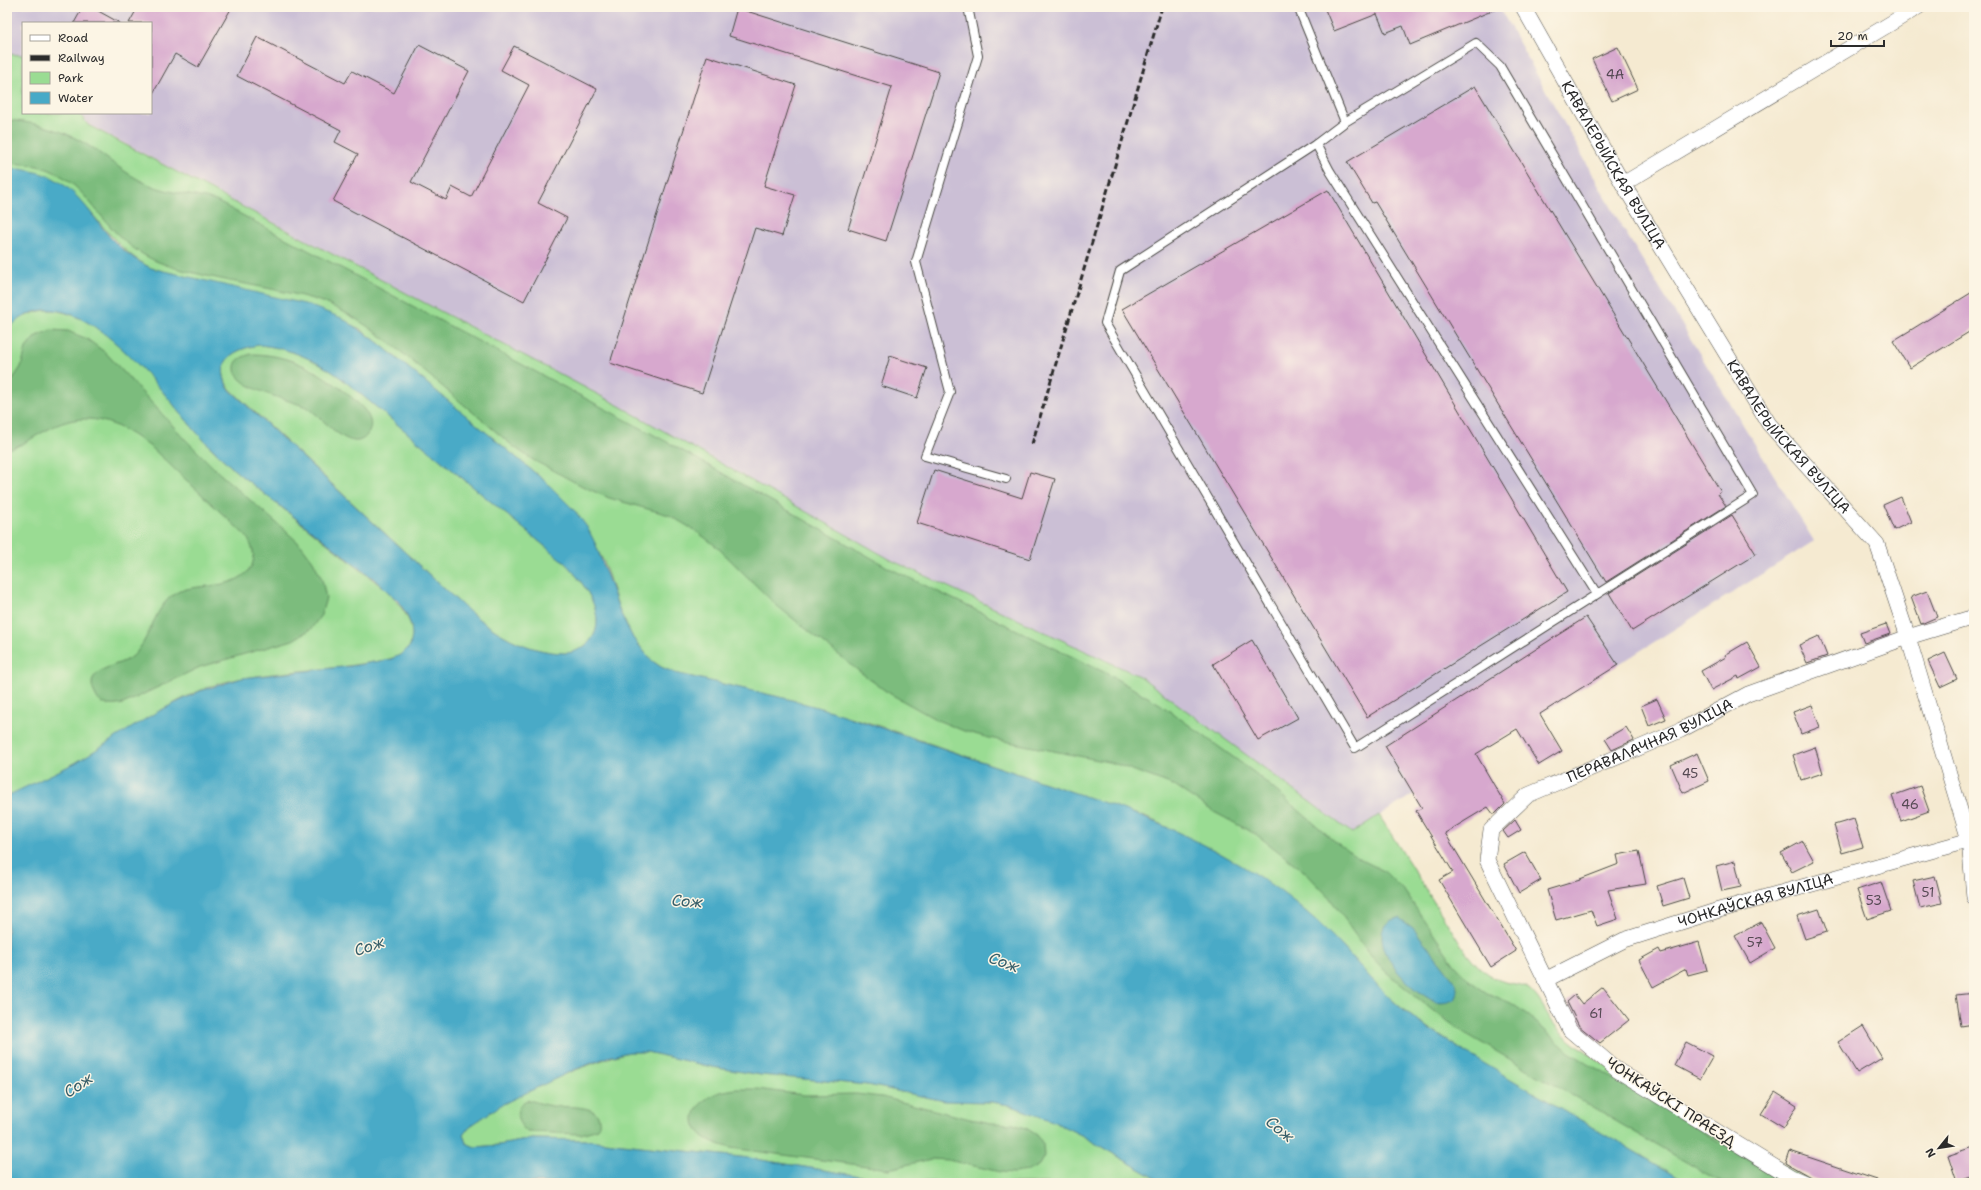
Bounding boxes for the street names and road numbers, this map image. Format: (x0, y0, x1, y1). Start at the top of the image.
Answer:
street label: КАВАЛЕРЫЙСКАЯ ВУЛІЦА (1557, 77, 1670, 253)
street label: КАВАЛЕРЫЙСКАЯ ВУЛІЦА (1722, 356, 1855, 518)
street label: ПЕРАВАЛАЧНАЯ ВУЛІЦА (1564, 694, 1737, 787)
street label: ЧОНКАЎСКАЯ ВУЛІЦА (1675, 869, 1836, 932)
street label: ЧОНКАЎСКІ ПРАЕЗД (1602, 1053, 1740, 1152)

